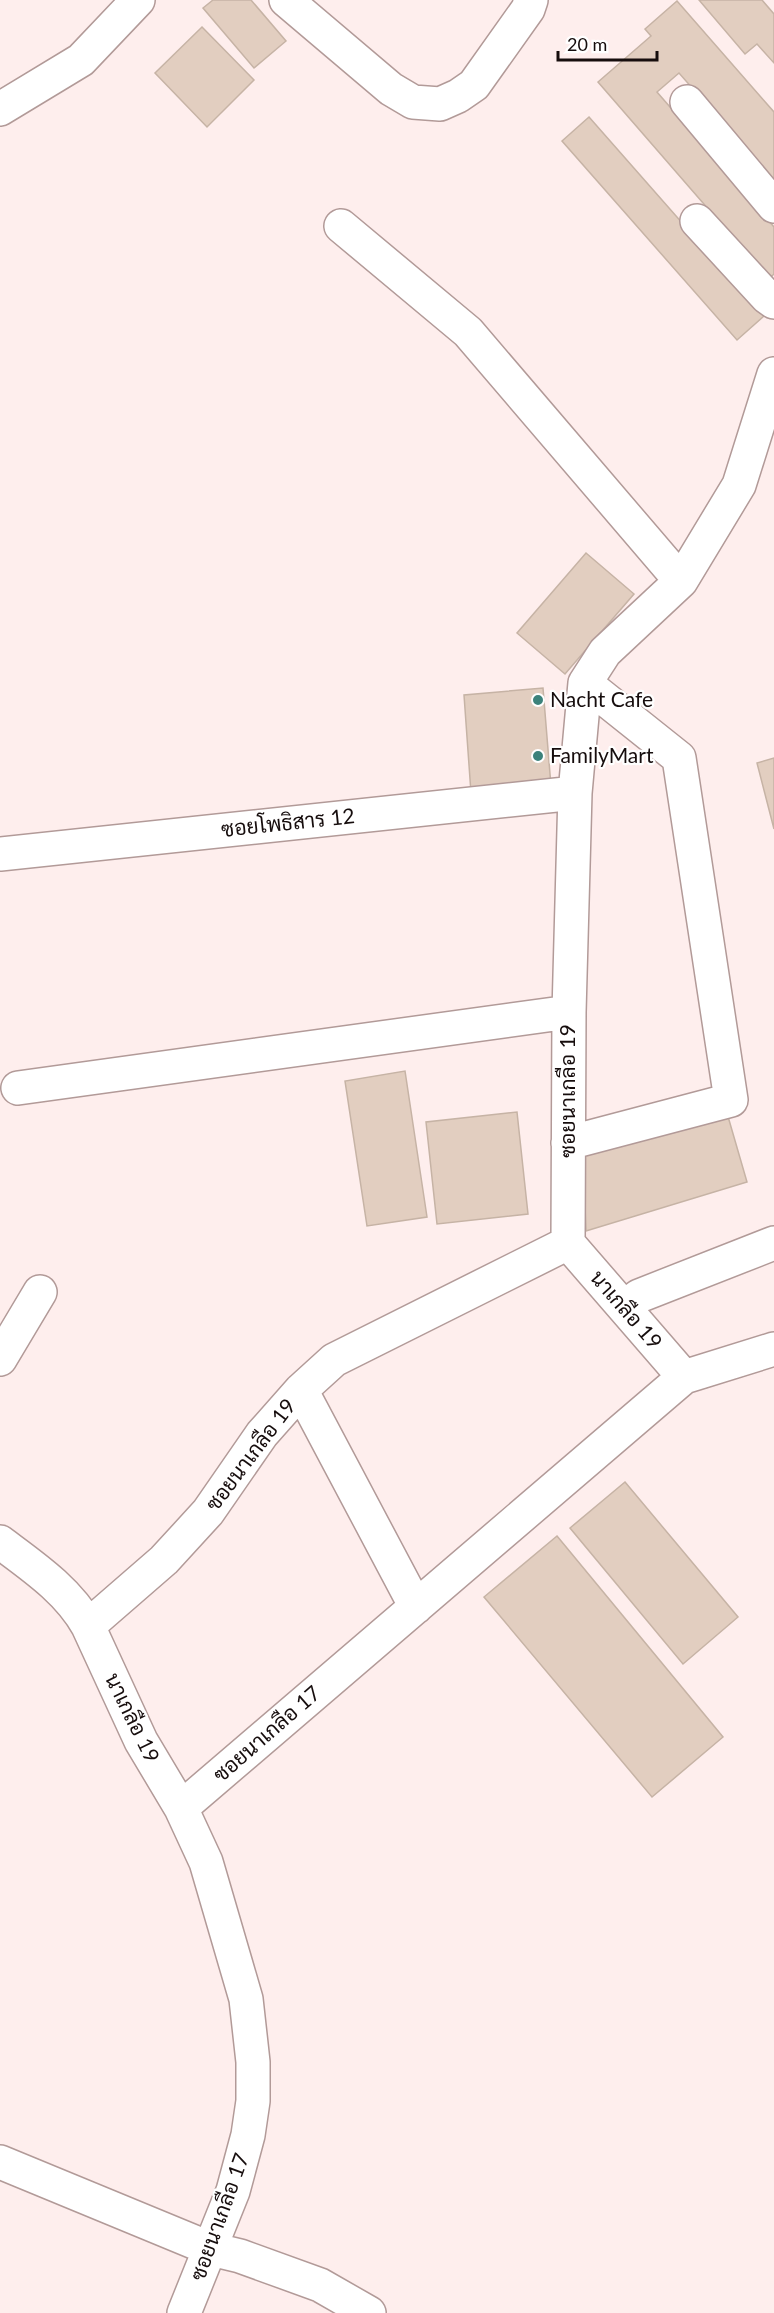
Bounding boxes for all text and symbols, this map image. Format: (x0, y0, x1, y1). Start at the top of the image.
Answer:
scale bar (558, 24, 657, 62)
text: 20 m (567, 33, 607, 55)
place label: Nacht Cafe (550, 686, 653, 711)
marker: Nacht Cafe (531, 693, 545, 707)
place label: FamilyMart (550, 742, 654, 767)
marker: FamilyMart (531, 749, 545, 763)
street label: ซอยโพธิสาร 12 (220, 802, 356, 841)
street label: ซอยนาเกลือ 19 (554, 1024, 579, 1158)
street label: นาเกลือ 19 (586, 1264, 668, 1354)
street label: ซอยนาเกลือ 19 (200, 1393, 300, 1515)
street label: นาเกลือ 19 (101, 1669, 166, 1766)
street label: ซอยนาเกลือ 17 (207, 1680, 325, 1786)
street label: ซอยนาเกลือ 17 (184, 2149, 253, 2284)

